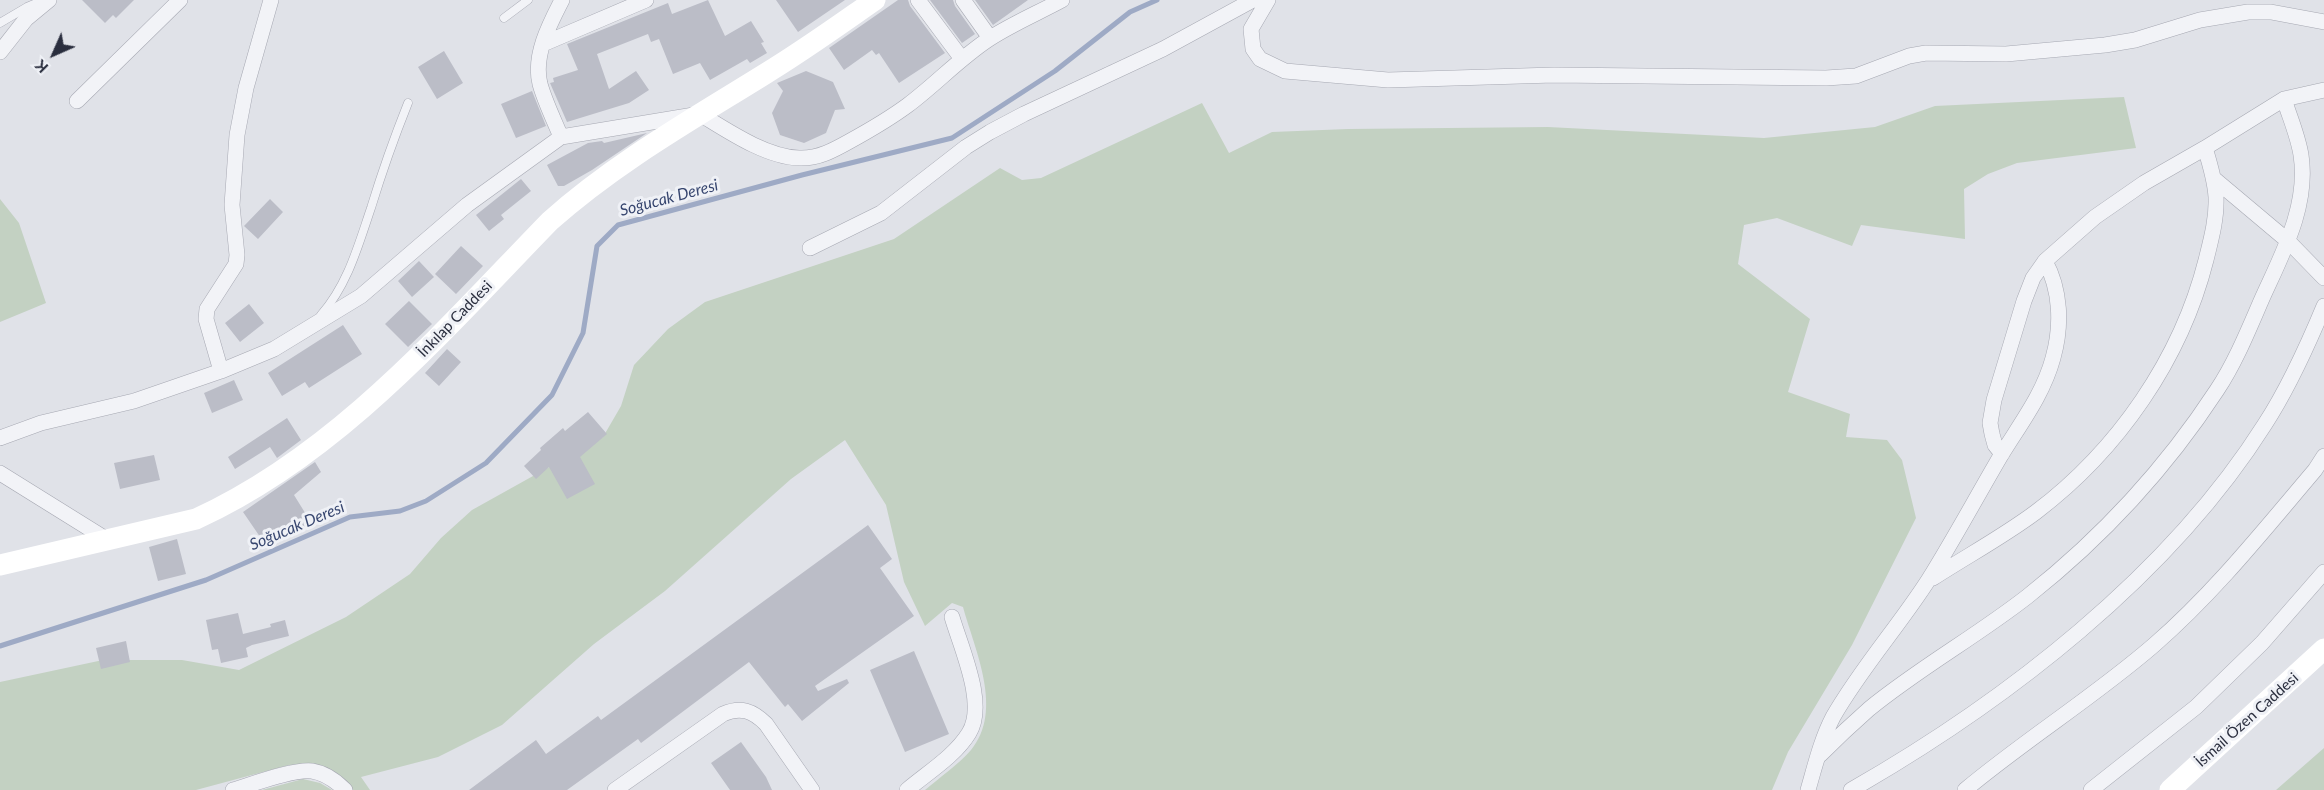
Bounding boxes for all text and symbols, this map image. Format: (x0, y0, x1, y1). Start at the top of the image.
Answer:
north arrow (24, 24, 84, 84)
text: K (30, 56, 52, 78)
water label: Soğucak Deresi (618, 176, 720, 220)
street label: İnkılap Caddesi (414, 277, 496, 361)
water label: Soğucak Deresi (247, 497, 347, 555)
street label: İsmail Özen Caddesi (2192, 669, 2302, 771)

